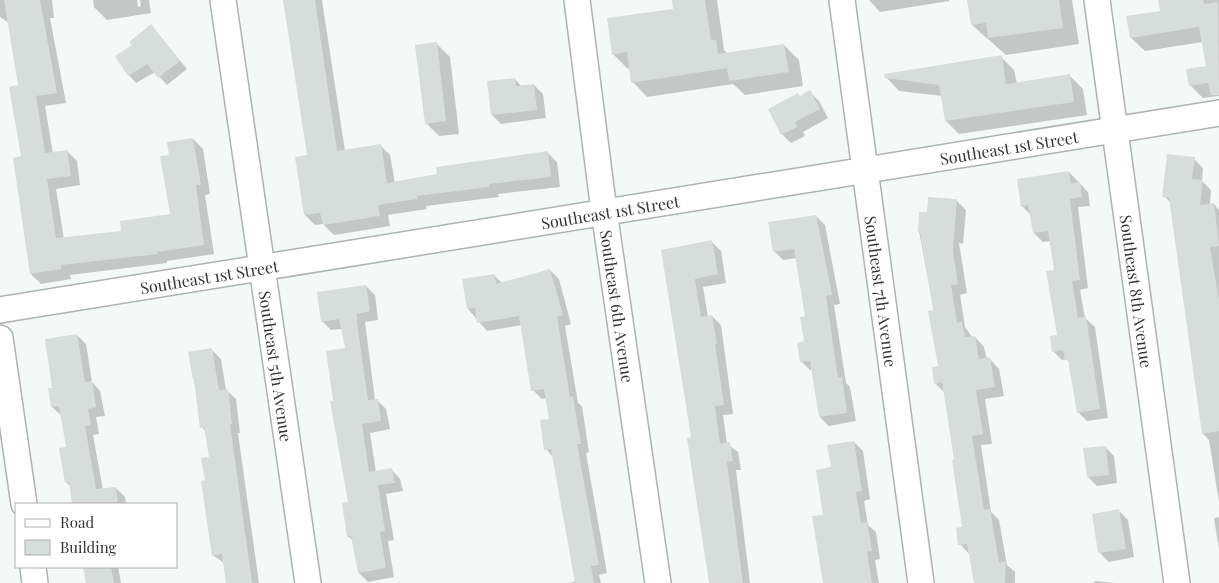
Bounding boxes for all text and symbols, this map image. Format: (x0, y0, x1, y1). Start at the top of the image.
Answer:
street label: Southeast 1st Street (938, 125, 1080, 168)
street label: Southeast 1st Street (539, 190, 681, 233)
street label: Southeast 8th Avenue (1116, 213, 1158, 369)
street label: Southeast 7th Avenue (861, 214, 902, 368)
street label: Southeast 6th Avenue (596, 229, 639, 384)
street label: Southeast 1st Street (139, 255, 280, 298)
street label: Southeast 5th Avenue (255, 289, 298, 443)
legend (15, 503, 178, 568)
text: Road (60, 512, 94, 532)
text: Building (60, 537, 117, 557)

